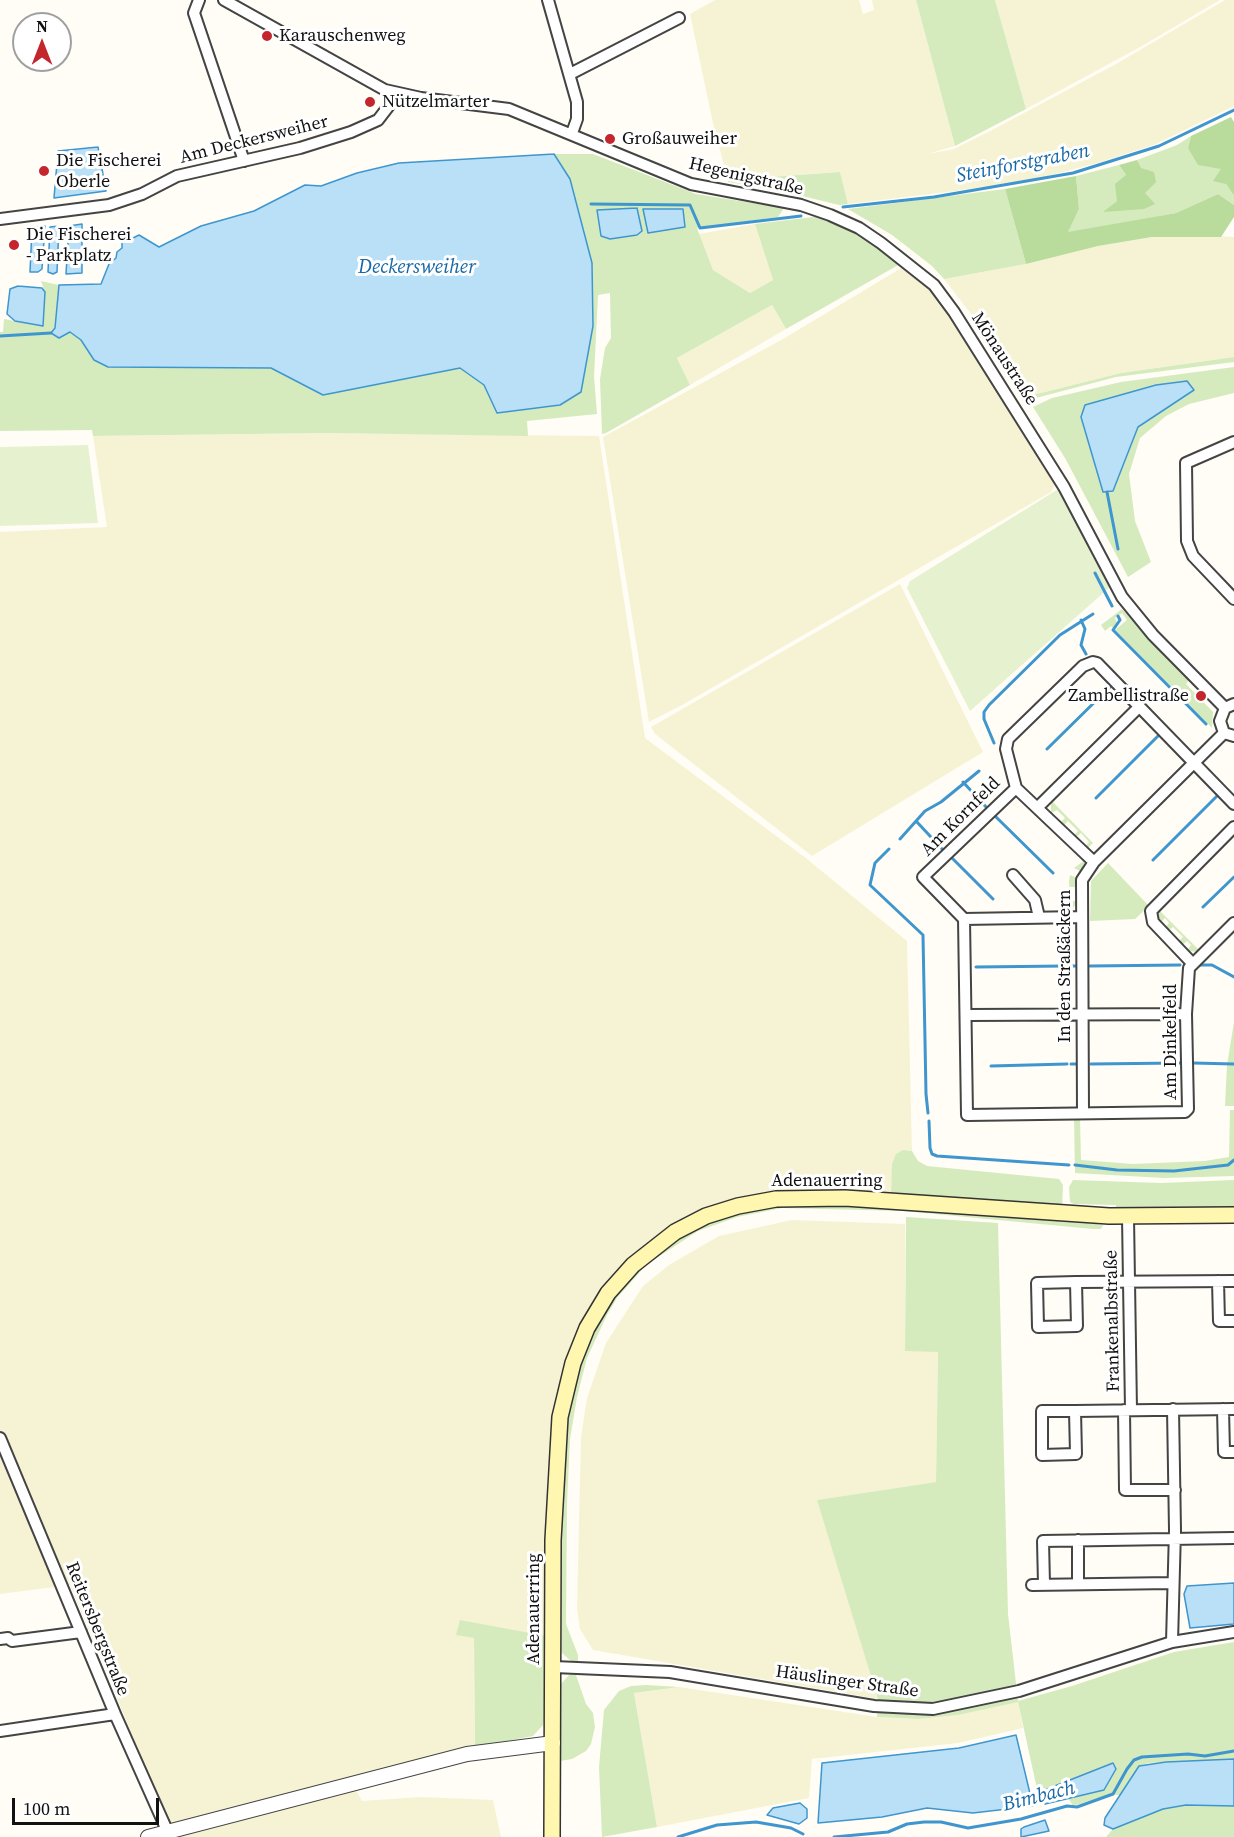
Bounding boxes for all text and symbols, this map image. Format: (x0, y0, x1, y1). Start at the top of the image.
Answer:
north arrow (12, 12, 72, 72)
text: N (36, 15, 48, 37)
place label: Karauschenweg (279, 25, 406, 47)
marker: Karauschenweg (260, 29, 274, 43)
place label: Nützelmarter (382, 91, 490, 113)
marker: Nützelmarter (363, 95, 377, 109)
street label: Am Deckersweiher (177, 111, 331, 169)
place label: Großauweiher (622, 128, 737, 150)
marker: Großauweiher (603, 132, 617, 146)
water label: Steinforstgraben (954, 139, 1092, 189)
place label: Die Fischerei Oberle (56, 150, 161, 192)
street label: Hegenigstraße (687, 153, 805, 201)
marker: Die Fischerei Oberle (37, 164, 51, 178)
place label: Die Fischerei - Parkplatz (26, 224, 131, 266)
marker: Die Fischerei - Parkplatz (7, 238, 21, 252)
water label: Deckersweiher (358, 256, 476, 280)
street label: Mönaustraße (966, 309, 1042, 409)
place label: Zambellistraße (1068, 685, 1189, 707)
marker: Zambellistraße (1194, 689, 1208, 703)
street label: Am Kornfeld (917, 773, 1005, 861)
street label: In den Straßäckern (1054, 889, 1076, 1043)
street label: Am Dinkelfeld (1160, 984, 1182, 1100)
street label: Adenauerring (771, 1170, 883, 1192)
street label: Frankenalbstraße (1101, 1250, 1125, 1392)
street label: Adenauerring (523, 1553, 545, 1665)
street label: Reitersbergstraße (60, 1559, 134, 1699)
street label: Häuslinger Straße (774, 1661, 920, 1703)
water label: Bimbach (1000, 1776, 1078, 1818)
scale bar (15, 1786, 162, 1824)
text: 100 m (23, 1796, 70, 1821)

